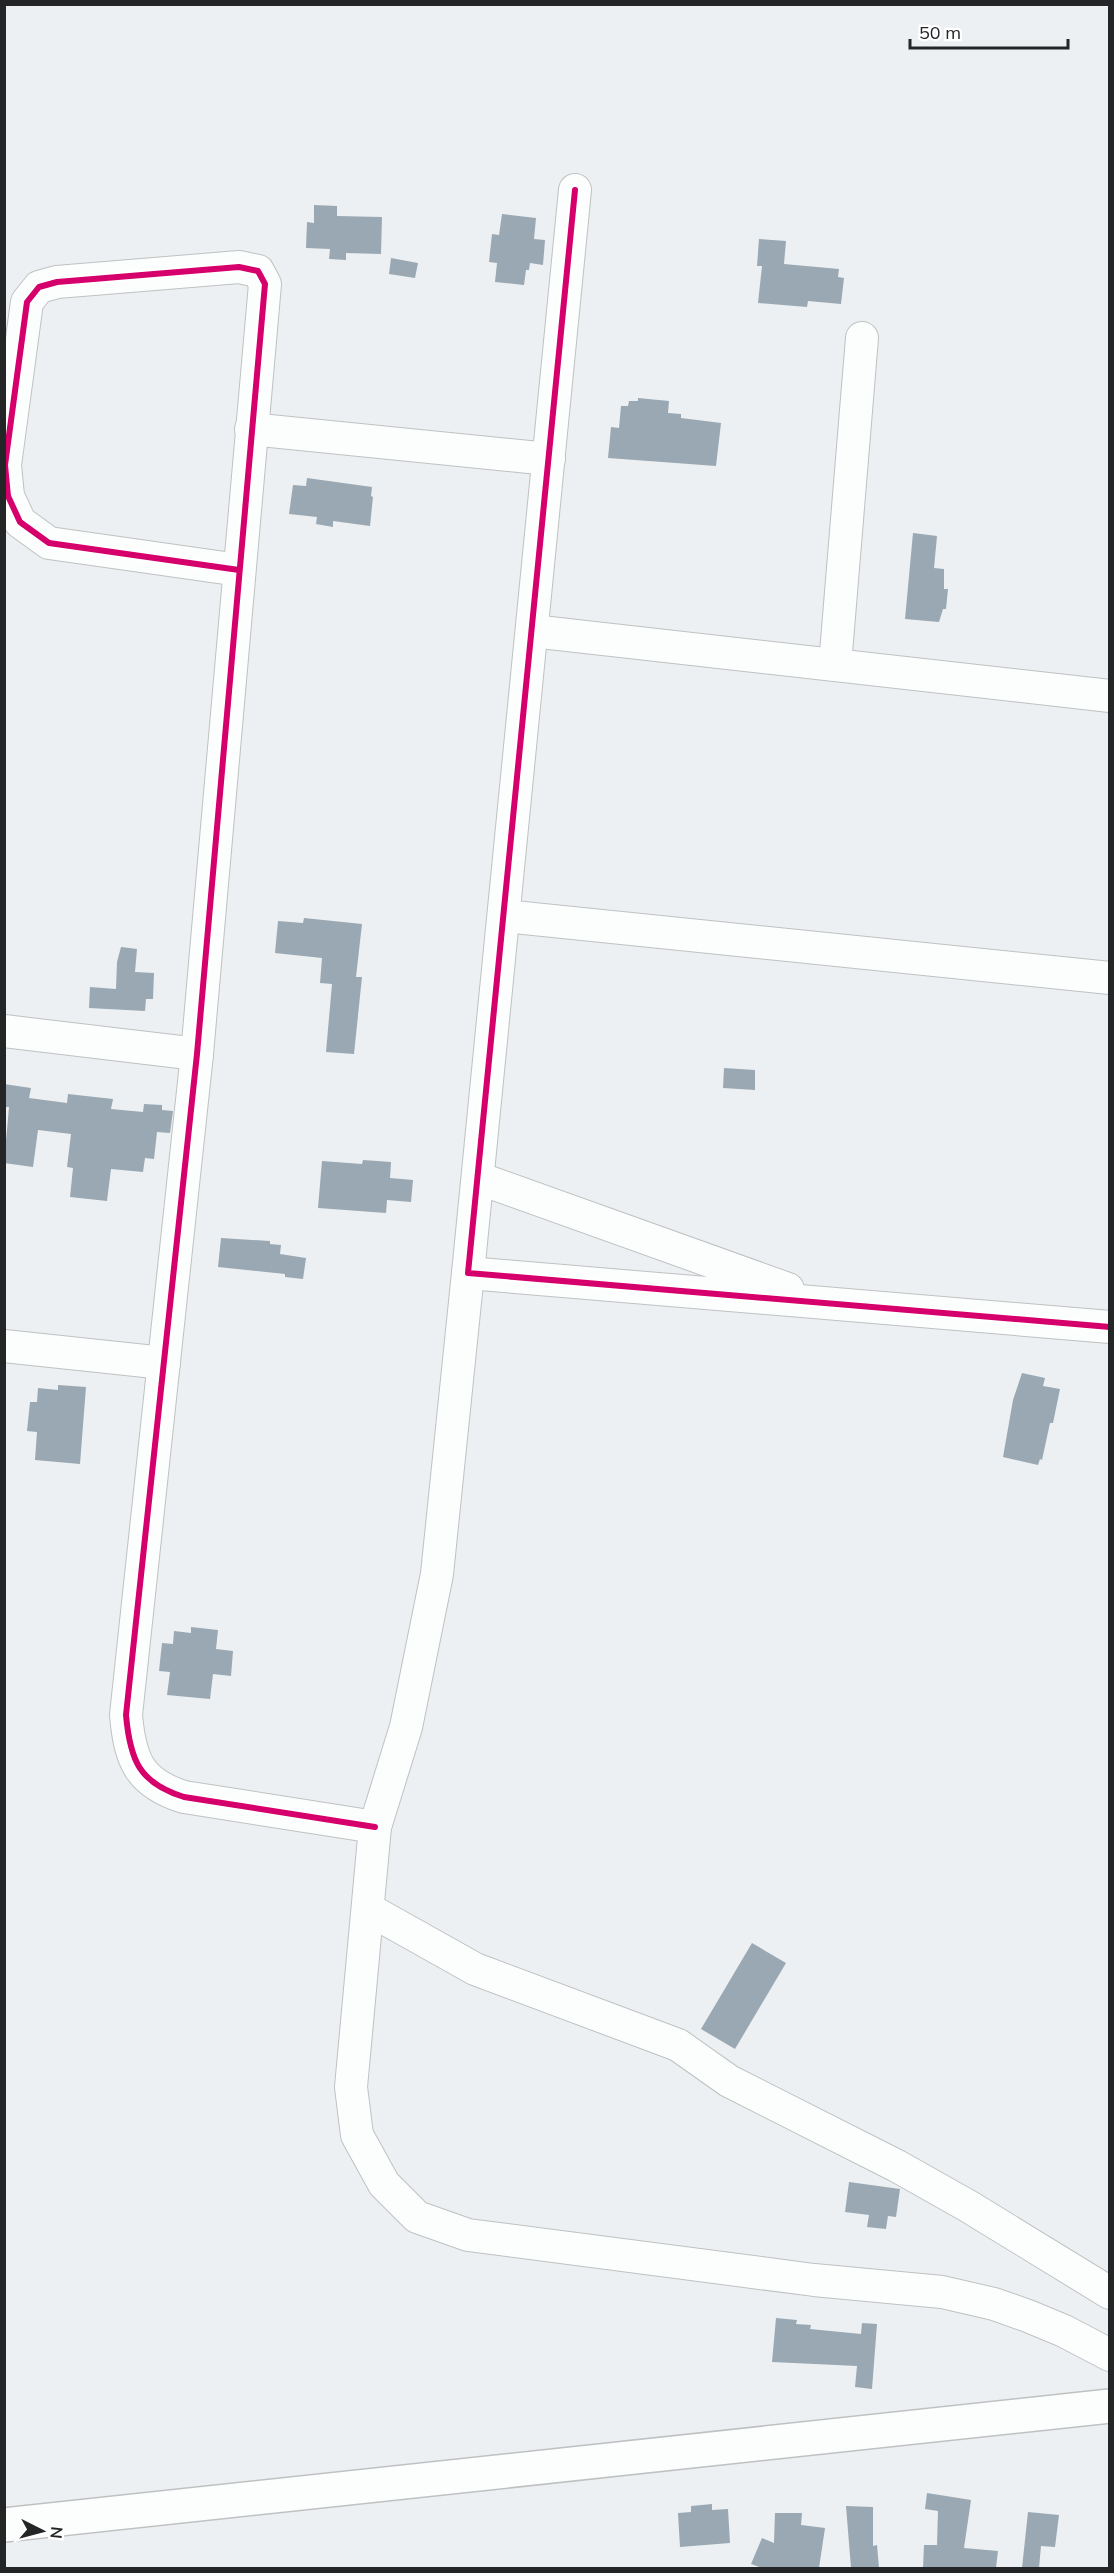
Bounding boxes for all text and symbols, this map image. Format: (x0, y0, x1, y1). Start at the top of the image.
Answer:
scale bar (910, 12, 1068, 50)
text: 50 m (919, 21, 961, 44)
north arrow (12, 2501, 72, 2561)
text: N (46, 2526, 67, 2540)

